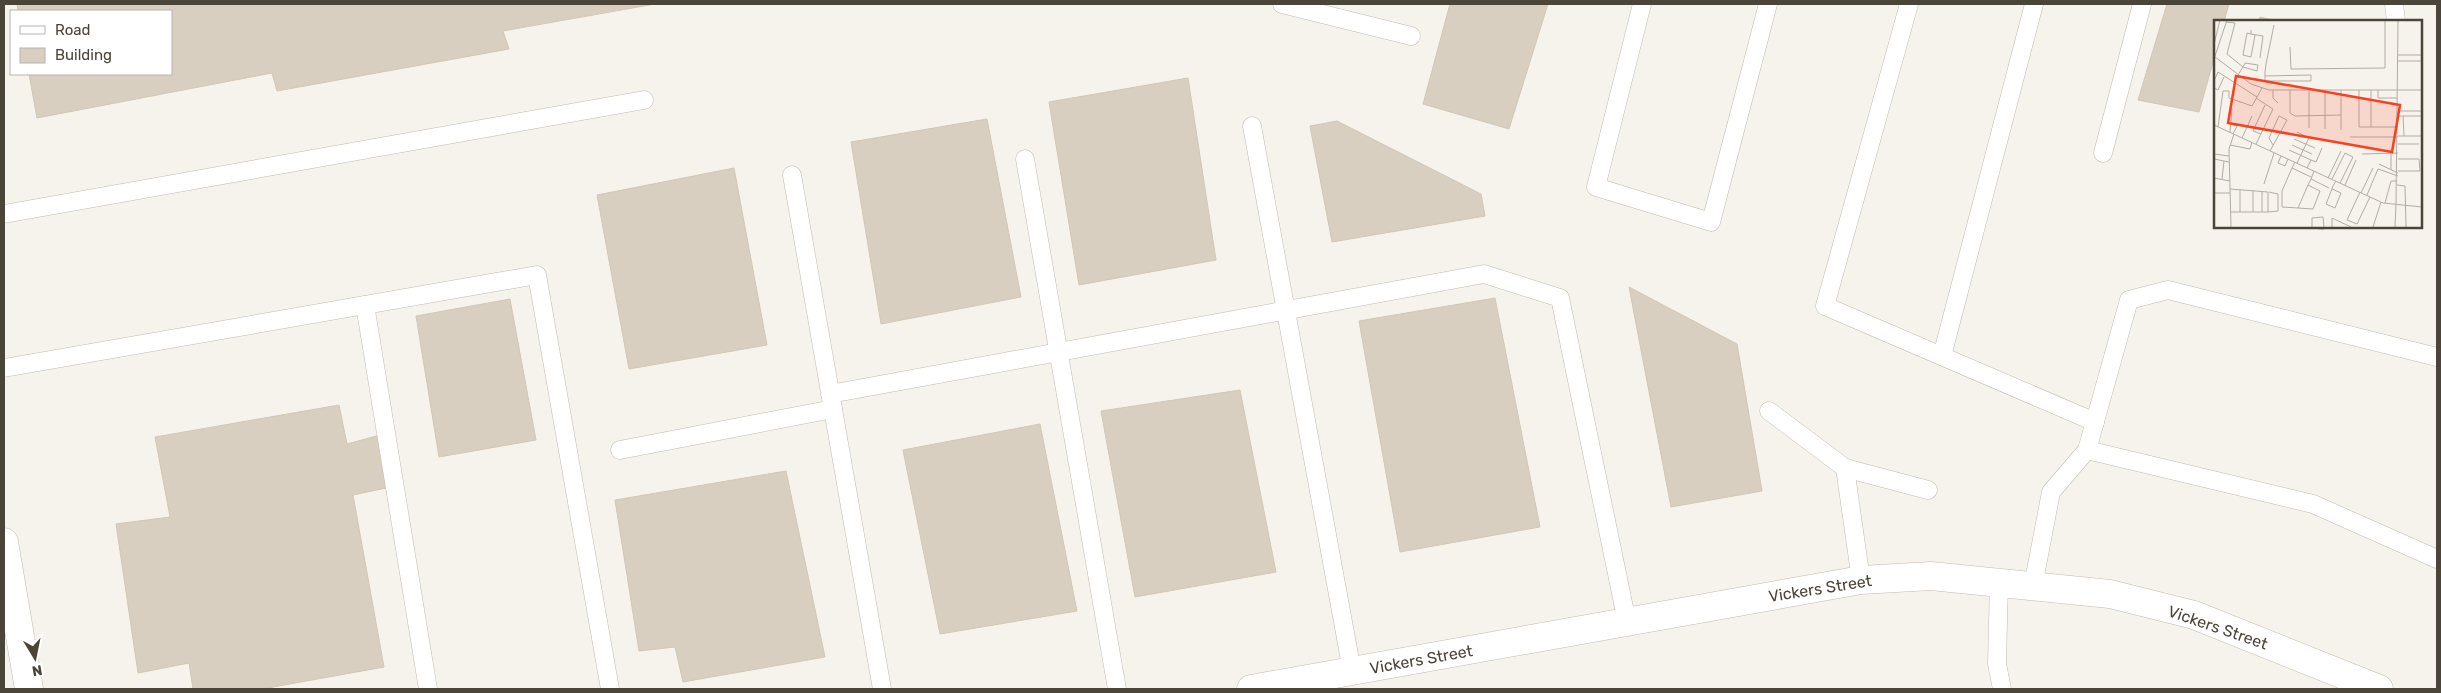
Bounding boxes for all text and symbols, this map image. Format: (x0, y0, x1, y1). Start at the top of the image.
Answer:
legend (10, 10, 172, 75)
inset map (2214, 20, 2421, 228)
text: Road (55, 21, 91, 39)
text: Building (55, 46, 112, 64)
street label: Vickers Street (1767, 571, 1873, 606)
street label: Vickers Street (2165, 601, 2270, 653)
north arrow (10, 633, 60, 683)
street label: Vickers Street (1368, 641, 1474, 678)
text: N (31, 661, 44, 680)

